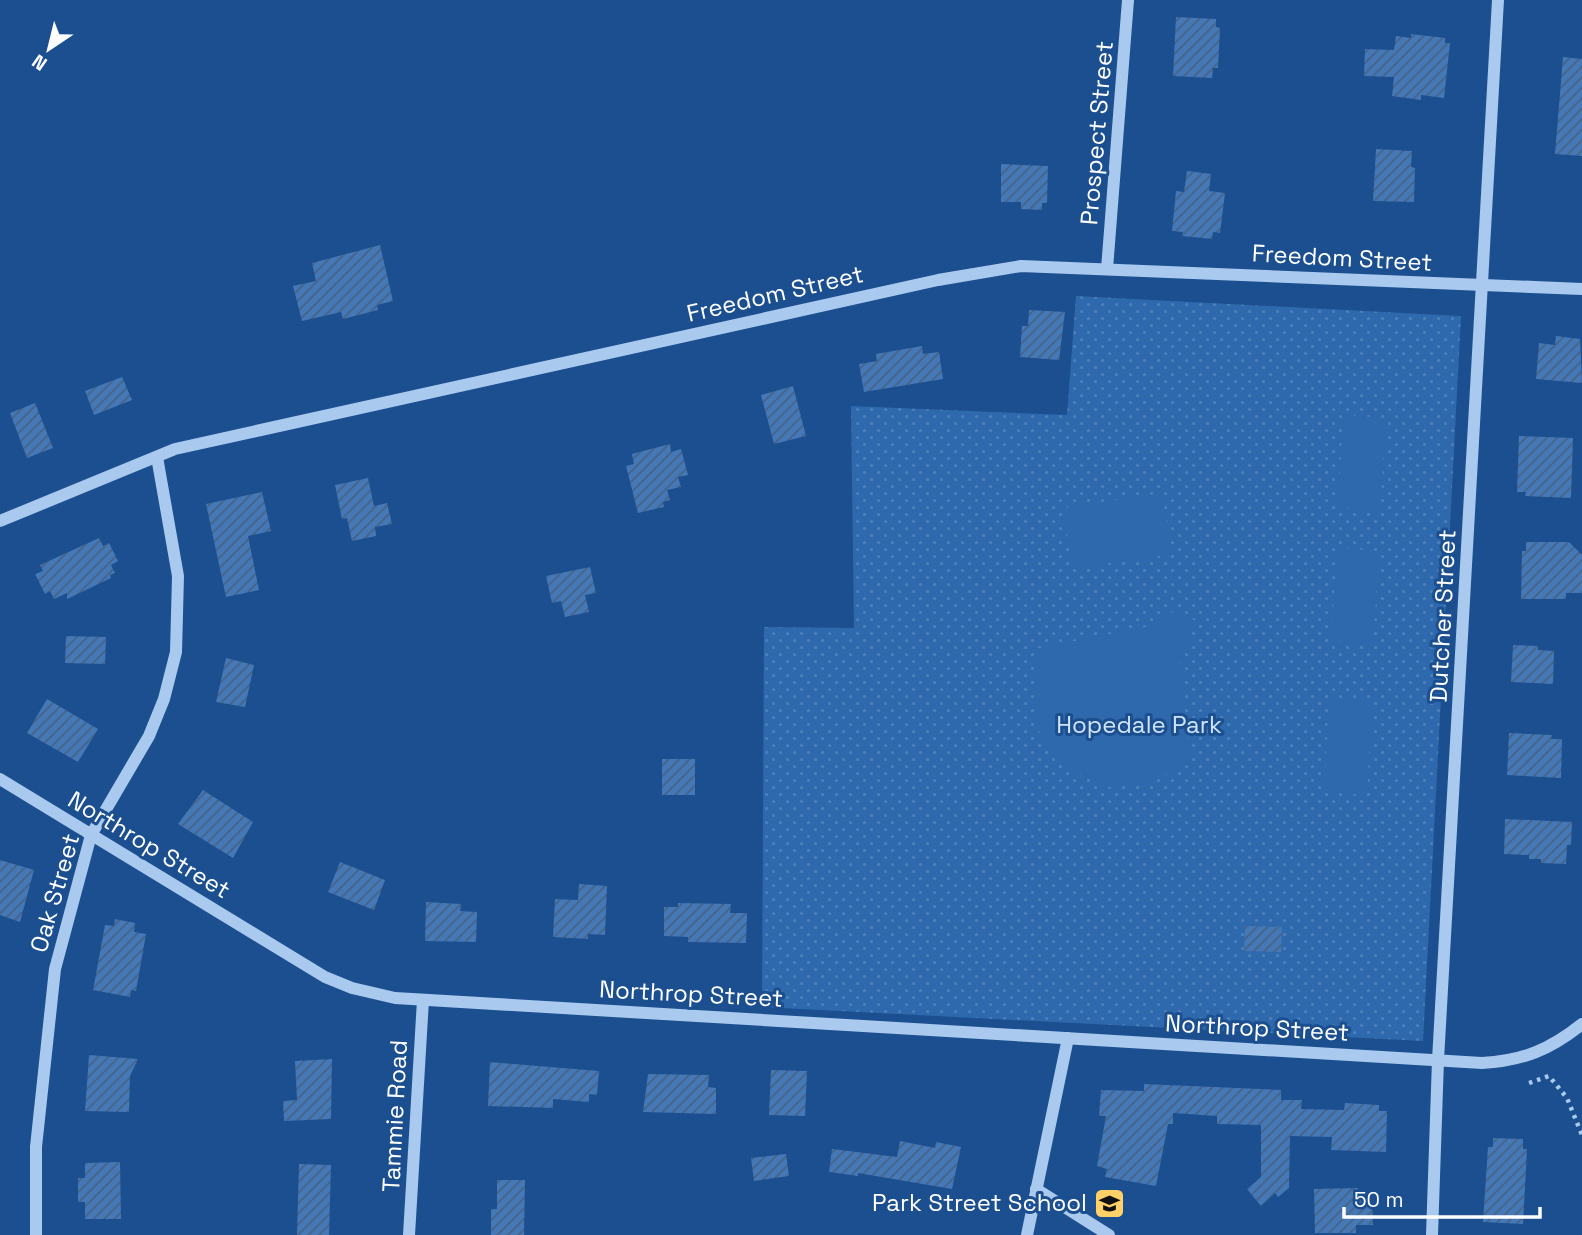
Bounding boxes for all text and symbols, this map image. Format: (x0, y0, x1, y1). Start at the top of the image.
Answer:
north arrow (14, 14, 84, 84)
street label: Prospect Street (1073, 40, 1120, 226)
text: N (27, 49, 52, 76)
street label: Freedom Street (1251, 237, 1433, 278)
street label: Freedom Street (683, 258, 866, 329)
street label: Dutcher Street (1422, 529, 1463, 703)
park label: Hopedale Park (1056, 709, 1222, 740)
street label: Northrop Street (62, 784, 236, 905)
street label: Oak Street (23, 830, 86, 956)
street label: Northrop Street (598, 973, 784, 1014)
street label: Northrop Street (1164, 1007, 1350, 1048)
street label: Tammie Road (375, 1039, 414, 1193)
scale bar (1344, 1176, 1540, 1220)
school or university icon: Park Street School (1093, 1186, 1127, 1220)
text: 50 m (1354, 1186, 1404, 1213)
place label: Park Street School (872, 1187, 1087, 1218)

